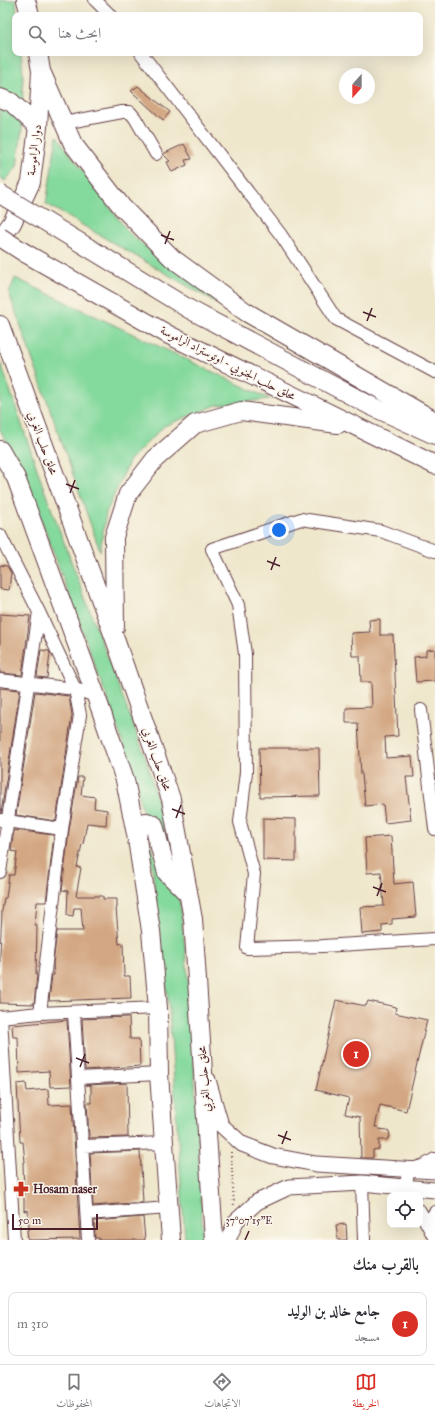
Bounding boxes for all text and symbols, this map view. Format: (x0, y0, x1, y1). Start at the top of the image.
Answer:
search box (12, 12, 423, 56)
icon: search (26, 23, 48, 45)
text: ابحث هنا (58, 24, 101, 42)
north arrow (339, 68, 375, 104)
street label: دوار الراموسة (24, 124, 45, 177)
street label: محلق حلب الجنوبي - اوتوستراد الراموسة (157, 323, 299, 406)
street label: محلق حلب الغربي (22, 409, 61, 478)
your location (269, 520, 289, 540)
street label: محلق حلب الغربي (137, 725, 175, 794)
pin: 1 (343, 1039, 369, 1069)
street label: محلق حلب الغربي (195, 1044, 216, 1113)
pharmacy icon: Hosam naser (12, 1180, 30, 1198)
place label: Hosam naser (33, 1182, 97, 1196)
map controls (387, 1192, 423, 1228)
button: locate (387, 1192, 423, 1228)
scale bar (12, 1212, 98, 1231)
text: 50 m (18, 1214, 41, 1227)
text: 37°07'15"E (226, 1215, 272, 1227)
text: بالقرب منك (353, 1254, 419, 1275)
text: جامع خالد بن الوليد (287, 1302, 380, 1320)
text: 310 m (17, 1316, 49, 1332)
text: 1 (402, 1316, 408, 1332)
text: مسجد (354, 1329, 380, 1345)
tab: المحفوظات (56, 1371, 92, 1414)
tab: الاتجاهات (204, 1371, 241, 1414)
tab: الخريطة (352, 1371, 379, 1414)

